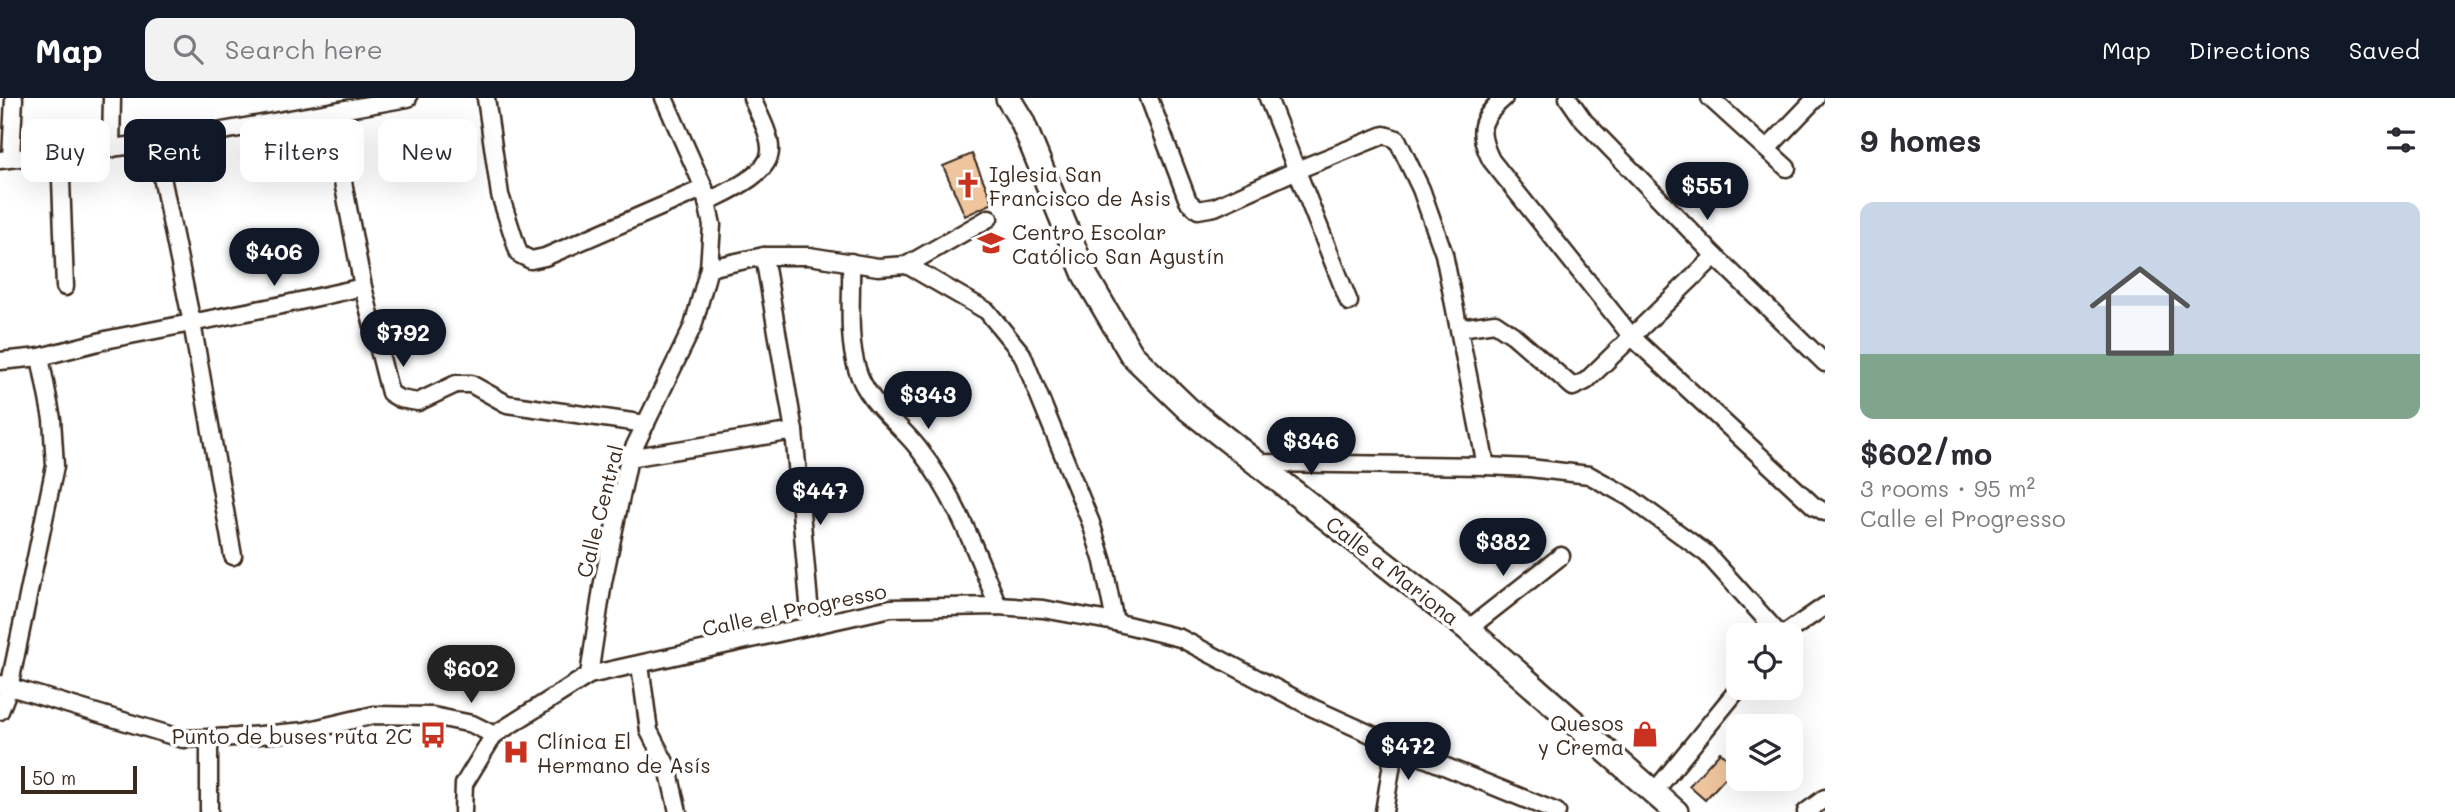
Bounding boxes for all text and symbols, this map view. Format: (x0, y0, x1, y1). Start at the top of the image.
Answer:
search box (145, 18, 635, 81)
text: Map (35, 28, 103, 71)
icon: search (169, 30, 207, 68)
text: Search here (225, 32, 383, 66)
text: Map (2102, 34, 2151, 65)
text: Directions (2189, 34, 2311, 65)
text: Saved (2349, 34, 2420, 65)
chip: Buy (21, 119, 110, 182)
chip: Rent (124, 119, 226, 182)
chip: Filters (240, 119, 364, 182)
chip: New (378, 119, 477, 182)
text: 9 homes (1860, 120, 1981, 160)
icon: filters (2382, 121, 2420, 159)
place label: Iglesia San Francisco de Asis (989, 160, 1171, 211)
pin: $551 (1666, 162, 1748, 222)
church icon: Iglesia San Francisco de Asis (953, 170, 983, 200)
text: $551 (1681, 170, 1733, 200)
place label: Centro Escolar Católico San Agustín (1012, 218, 1224, 269)
pin: $406 (233, 228, 315, 288)
school or university icon: Centro Escolar Católico San Agustín (976, 228, 1006, 258)
text: $406 (245, 236, 303, 266)
icon: home (2077, 248, 2203, 374)
pin: $792 (362, 310, 444, 369)
text: $792 (376, 317, 430, 347)
pin: $343 (887, 372, 969, 431)
text: $343 (900, 379, 956, 409)
pin: $346 (1270, 418, 1352, 477)
text: $346 (1283, 425, 1339, 455)
text: $602/mo (1860, 433, 1992, 473)
street label: Calle Central (569, 442, 629, 580)
pin: $447 (779, 468, 861, 527)
text: 3 rooms · 95 m² (1860, 473, 2035, 503)
text: $447 (792, 475, 848, 505)
text: Calle el Progresso (1860, 503, 2066, 533)
street label: Calle a Mariona (1321, 509, 1465, 631)
pin: $382 (1462, 518, 1544, 578)
text: $382 (1475, 526, 1531, 556)
street label: Calle el Progresso (699, 576, 889, 642)
map controls (1726, 623, 1803, 791)
button: locate (1726, 623, 1803, 700)
pin: $602 (430, 646, 512, 705)
text: $602 (443, 653, 499, 683)
place label: Quesos y Crema (1538, 709, 1624, 760)
button: layers (1726, 714, 1803, 791)
shop icon: Quesos y Crema (1630, 719, 1660, 749)
bus stop icon: Punto de buses ruta 2C (418, 720, 448, 750)
place label: Punto de buses ruta 2C (172, 722, 412, 749)
pin: $472 (1367, 722, 1449, 782)
place label: Clínica El Hermano de Asís (537, 727, 711, 778)
text: $472 (1381, 730, 1435, 760)
hospital icon: Clínica El Hermano de Asís (501, 737, 531, 767)
scale bar (21, 763, 136, 795)
text: 50 m (32, 765, 76, 790)

